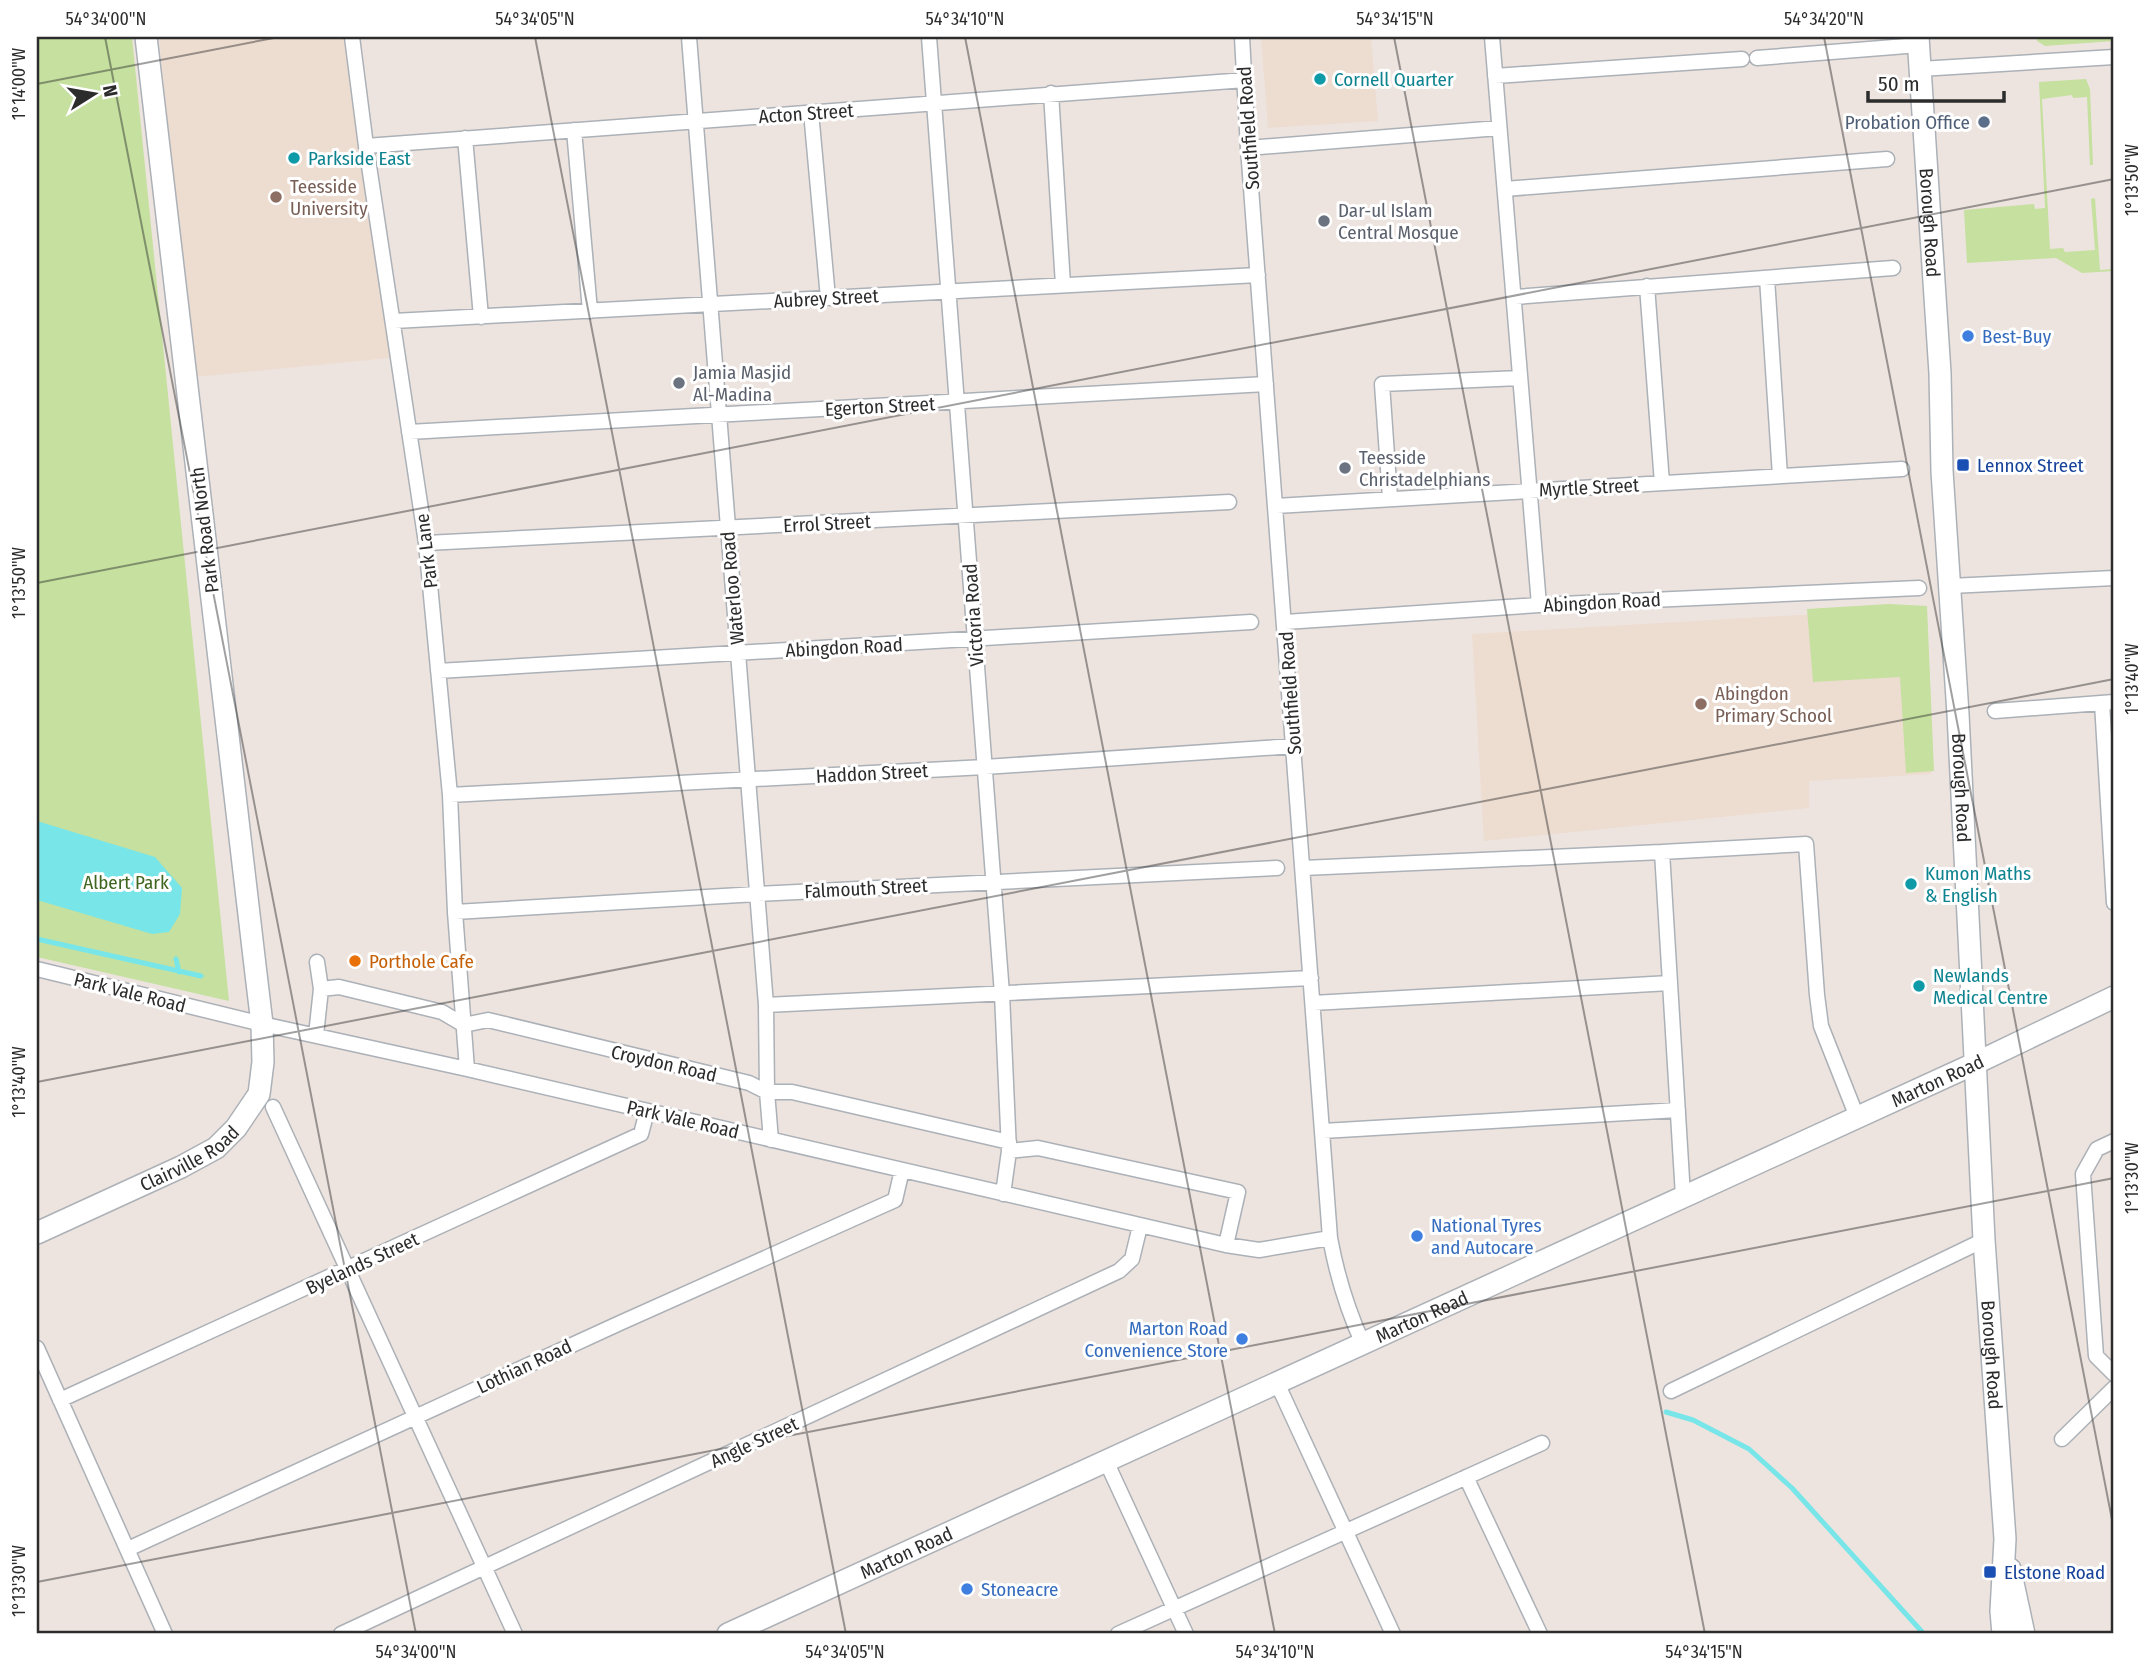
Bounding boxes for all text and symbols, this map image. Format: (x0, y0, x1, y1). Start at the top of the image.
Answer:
text: 54°34'00"N (65, 8, 147, 30)
text: 54°34'05"N (495, 8, 575, 30)
text: 54°34'10"N (926, 8, 1004, 30)
text: 54°34'15"N (1356, 8, 1434, 30)
text: 54°34'20"N (1784, 8, 1864, 30)
text: 1°14'00"W (8, 47, 30, 120)
north arrow (60, 60, 130, 130)
scale bar (1868, 60, 2004, 104)
street label: Southfield Road (1233, 65, 1264, 191)
place label: Cornell Quarter (1334, 68, 1454, 91)
marker: Cornell Quarter (1312, 71, 1328, 87)
text: 50 m (1878, 71, 1920, 97)
text: N (98, 83, 123, 99)
street label: Acton Street (758, 99, 855, 128)
place label: Probation Office (1845, 111, 1970, 134)
marker: Probation Office (1976, 114, 1992, 130)
text: 1°13'50"W (2121, 143, 2143, 216)
place label: Parkside East (308, 147, 412, 170)
marker: Parkside East (286, 150, 302, 166)
street label: Borough Road (1915, 167, 1945, 278)
place label: Teesside University (290, 175, 368, 220)
marker: Teesside University (268, 189, 284, 205)
place label: Dar-ul Islam Central Mosque (1338, 199, 1459, 244)
marker: Dar-ul Islam Central Mosque (1316, 213, 1332, 229)
street label: Aubrey Street (773, 284, 880, 313)
place label: Best-Buy (1982, 325, 2052, 348)
marker: Best-Buy (1960, 328, 1976, 344)
place label: Jamia Masjid Al-Madina (693, 361, 791, 406)
marker: Jamia Masjid Al-Madina (671, 375, 687, 391)
street label: Egerton Street (824, 392, 936, 421)
place label: Teesside Christadelphians (1359, 446, 1490, 491)
place label: Lennox Street (1977, 454, 2085, 477)
marker: Lennox Street (1955, 457, 1971, 473)
marker: Teesside Christadelphians (1337, 460, 1353, 476)
street label: Park Road North (185, 466, 224, 594)
street label: Myrtle Street (1538, 473, 1640, 502)
street label: Errol Street (783, 510, 872, 537)
street label: Park Lane (410, 512, 442, 590)
street label: Waterloo Road (716, 530, 749, 646)
text: 1°13'50"W (8, 546, 30, 619)
street label: Victoria Road (958, 563, 989, 667)
street label: Abingdon Road (1543, 588, 1661, 617)
street label: Southfield Road (1275, 630, 1306, 756)
street label: Abingdon Road (785, 633, 903, 662)
text: 1°13'40"W (2121, 643, 2143, 715)
place label: Abingdon Primary School (1715, 682, 1832, 727)
marker: Abingdon Primary School (1693, 696, 1709, 712)
street label: Borough Road (1947, 733, 1975, 843)
street label: Haddon Street (815, 759, 930, 788)
place label: Kumon Maths & English (1925, 862, 2031, 907)
park label: Albert Park (83, 871, 169, 894)
street label: Falmouth Street (804, 874, 929, 903)
marker: Kumon Maths & English (1903, 876, 1919, 892)
place label: Porthole Cafe (369, 950, 474, 973)
marker: Porthole Cafe (347, 953, 363, 969)
place label: Newlands Medical Centre (1933, 964, 2048, 1009)
street label: Park Vale Road (72, 967, 188, 1017)
marker: Newlands Medical Centre (1911, 978, 1927, 994)
street label: Croydon Road (609, 1040, 719, 1087)
text: 1°13'40"W (8, 1046, 30, 1118)
street label: Marton Road (1888, 1050, 1988, 1112)
street label: Park Vale Road (625, 1095, 741, 1144)
street label: Clairville Road (136, 1121, 244, 1196)
text: 1°13'30"W (2121, 1142, 2143, 1214)
place label: National Tyres and Autocare (1431, 1214, 1542, 1259)
street label: Byelands Street (302, 1227, 423, 1300)
marker: National Tyres and Autocare (1409, 1228, 1425, 1244)
street label: Marton Road (1372, 1286, 1472, 1348)
street label: Borough Road (1976, 1300, 2007, 1410)
place label: Marton Road Convenience Store (1084, 1317, 1228, 1362)
marker: Marton Road Convenience Store (1234, 1331, 1250, 1347)
street label: Lothian Road (473, 1334, 575, 1398)
street label: Angle Street (707, 1412, 803, 1473)
street label: Marton Road (857, 1522, 956, 1584)
text: 1°13'30"W (8, 1545, 30, 1617)
place label: Elstone Road (2004, 1561, 2105, 1584)
marker: Elstone Road (1982, 1564, 1998, 1580)
place label: Stoneacre (981, 1578, 1059, 1601)
marker: Stoneacre (959, 1581, 975, 1597)
text: 54°34'00"N (375, 1641, 457, 1663)
text: 54°34'05"N (805, 1641, 885, 1663)
text: 54°34'10"N (1236, 1641, 1314, 1663)
text: 54°34'15"N (1665, 1641, 1743, 1663)

